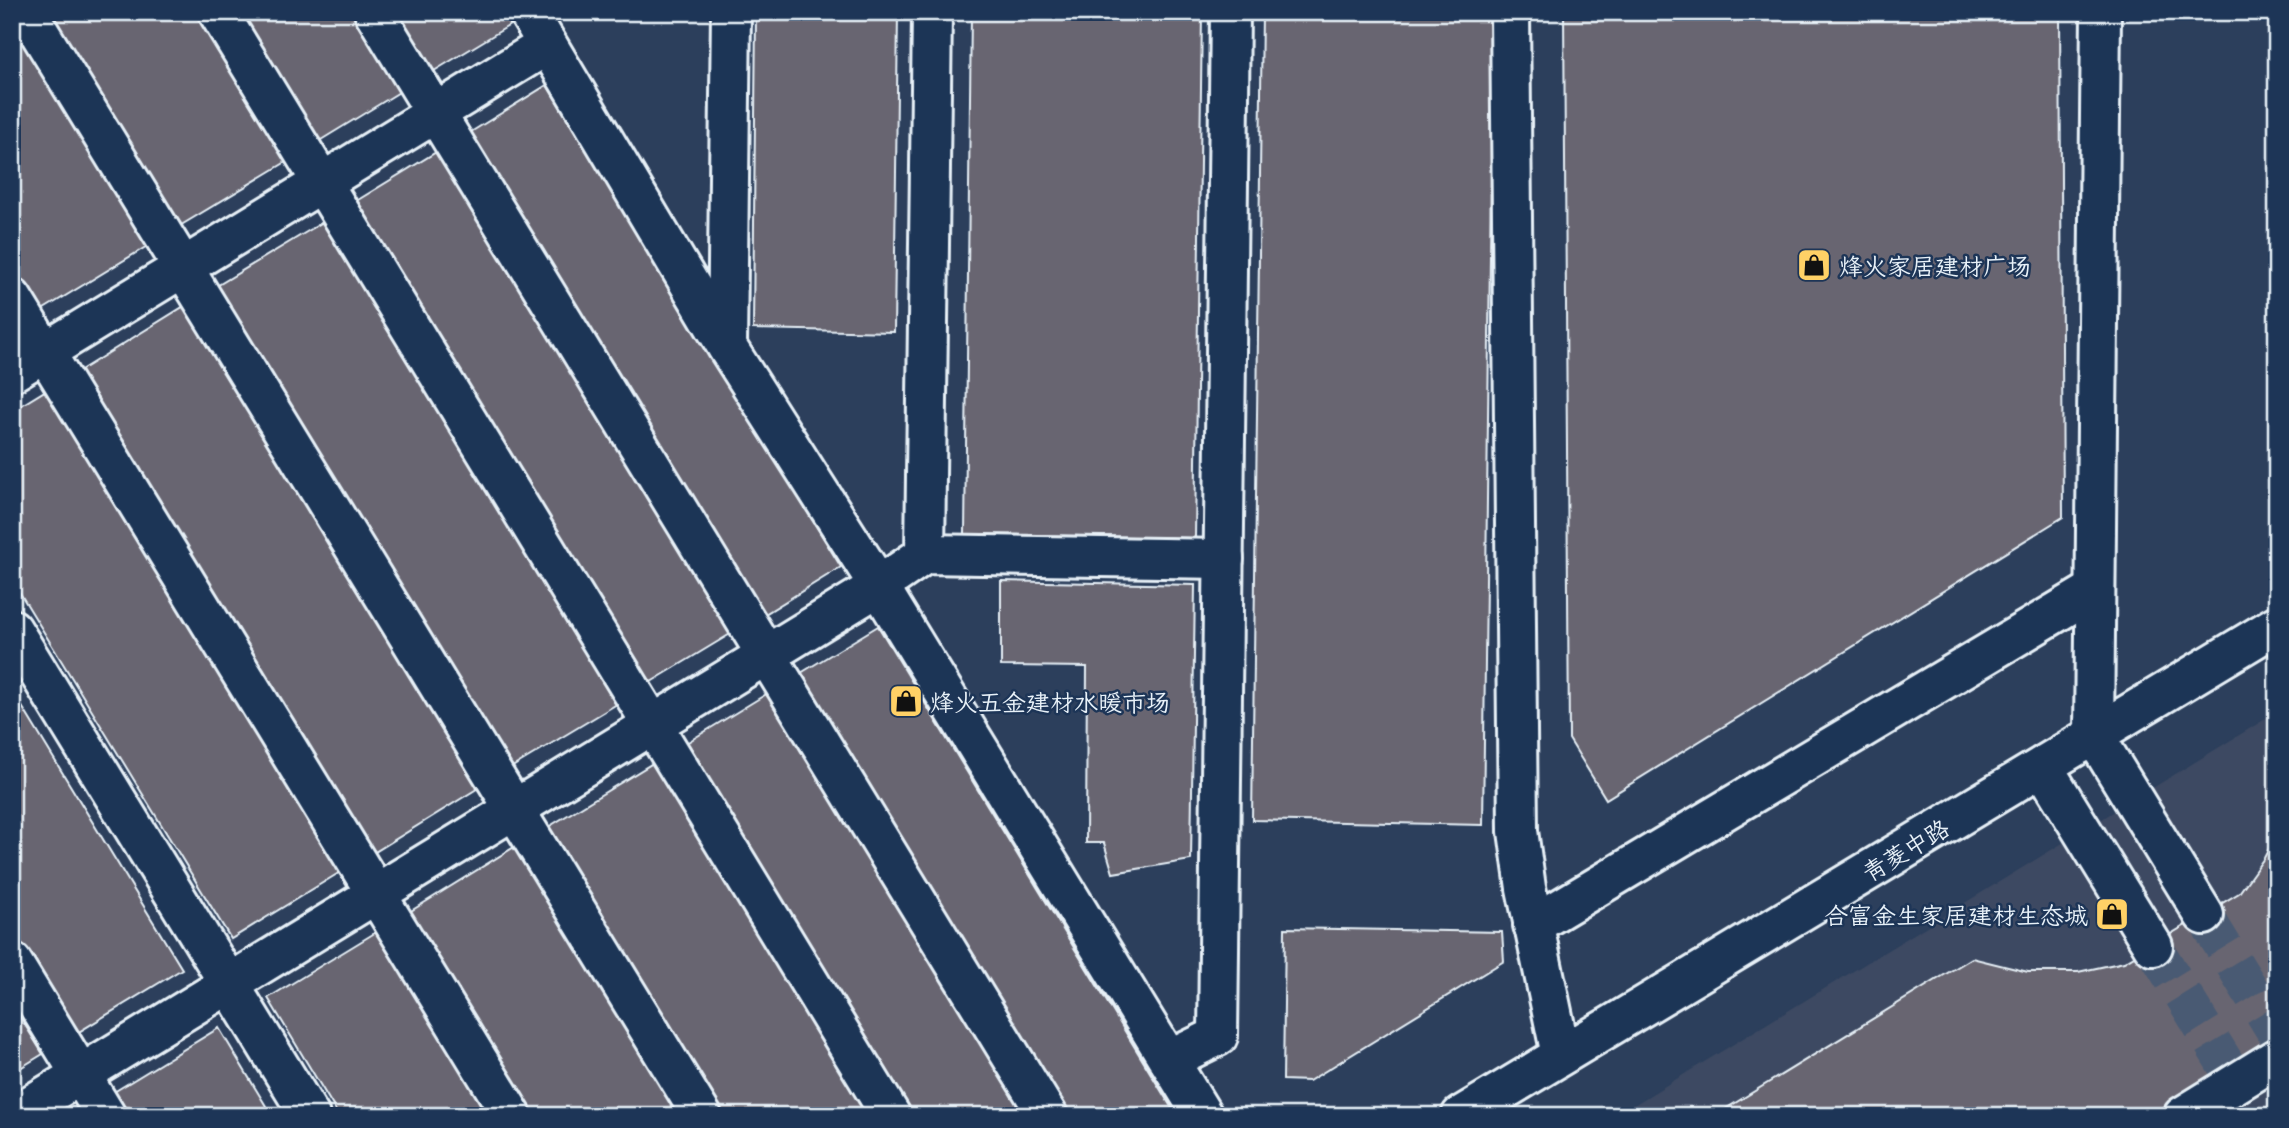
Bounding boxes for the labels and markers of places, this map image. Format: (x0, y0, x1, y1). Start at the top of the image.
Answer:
shop icon: 烽火家居建材广场 (1795, 246, 1833, 284)
place label: 烽火家居建材广场 (1839, 247, 2031, 283)
shop icon: 烽火五金建材水暖市场 (887, 682, 925, 720)
place label: 烽火五金建材水暖市场 (930, 683, 1170, 719)
shop icon: 合富金生家居建材生态城 (2093, 895, 2131, 933)
place label: 合富金生家居建材生态城 (1824, 896, 2088, 932)

